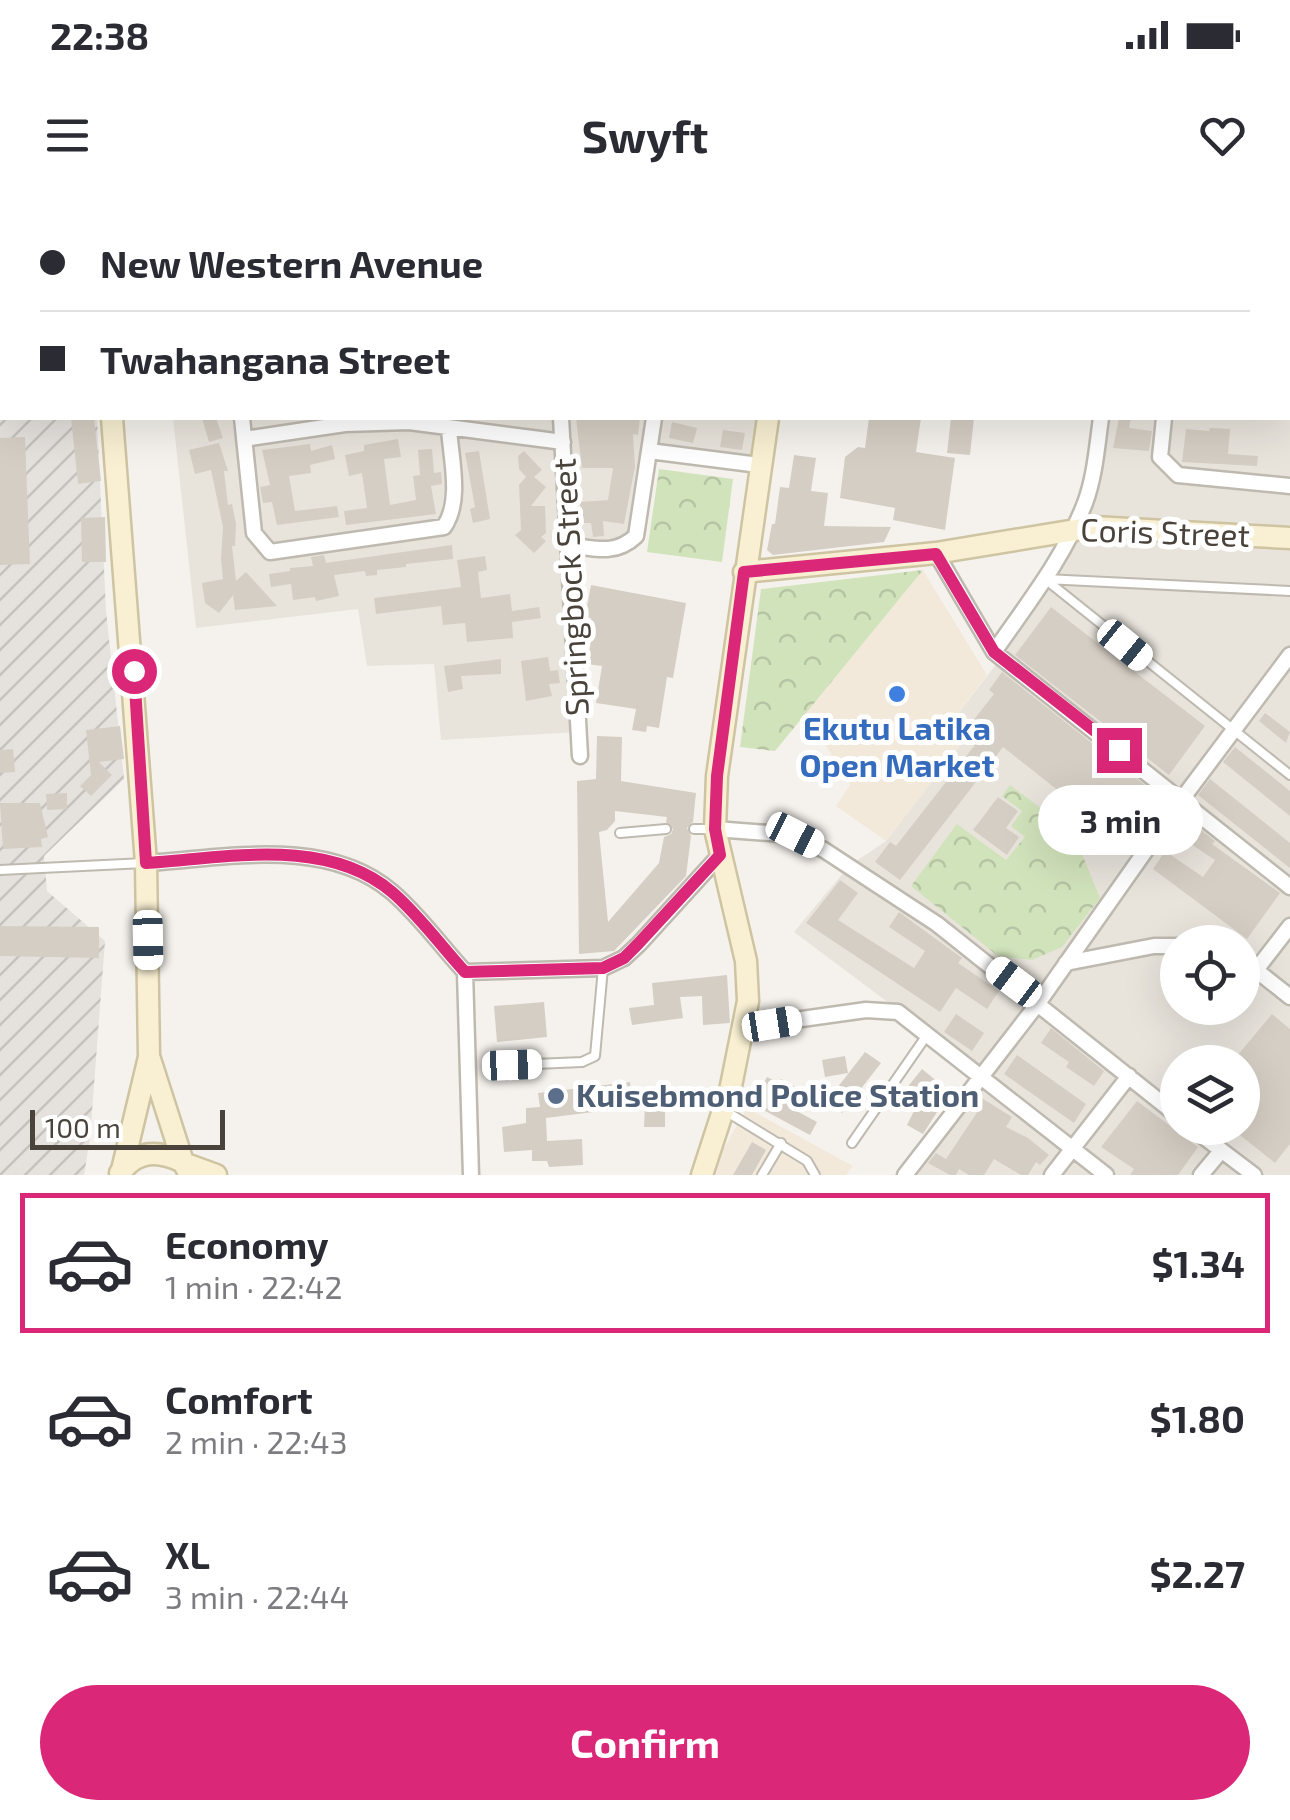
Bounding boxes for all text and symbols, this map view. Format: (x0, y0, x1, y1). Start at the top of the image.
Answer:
text: 22:38 (50, 12, 149, 58)
icon: menu (40, 108, 95, 163)
text: Swyft (582, 108, 708, 162)
icon: heart (1195, 108, 1250, 163)
text: New Western Avenue (100, 240, 483, 286)
text: Twahangana Street (100, 336, 450, 382)
street label: Springbock Street (543, 457, 595, 717)
street label: Coris Street (1080, 509, 1250, 553)
car (1092, 614, 1158, 676)
route start (112, 649, 157, 694)
marker: Ekutu Latika Open Market (886, 683, 908, 705)
place label: Ekutu Latika Open Market (799, 708, 995, 783)
route end (1097, 728, 1142, 773)
callout: 3 min (1036, 785, 1202, 855)
text: 3 min (1080, 801, 1161, 839)
car (761, 808, 829, 862)
car (132, 910, 164, 970)
map controls (1160, 925, 1260, 1145)
button: locate (1160, 925, 1260, 1025)
car (981, 952, 1047, 1012)
car (740, 1004, 804, 1044)
button: layers (1160, 1045, 1260, 1145)
car (481, 1049, 543, 1081)
place label: Kuisebmond Police Station (576, 1075, 979, 1113)
marker: Kuisebmond Police Station (545, 1085, 567, 1107)
scale bar (30, 1105, 225, 1150)
text: 100 m (45, 1110, 121, 1144)
icon: car (45, 1218, 135, 1308)
text: Economy (165, 1221, 329, 1267)
text: $1.34 (1152, 1240, 1245, 1286)
text: 1 min · 22:42 (165, 1267, 342, 1305)
icon: car (45, 1373, 135, 1463)
text: Comfort (165, 1376, 313, 1422)
text: $1.80 (1150, 1395, 1245, 1441)
text: 2 min · 22:43 (165, 1422, 348, 1460)
icon: car (45, 1528, 135, 1618)
text: XL (165, 1531, 210, 1577)
text: $2.27 (1149, 1550, 1245, 1596)
text: 3 min · 22:44 (165, 1577, 349, 1615)
button: Confirm (40, 1685, 1250, 1800)

